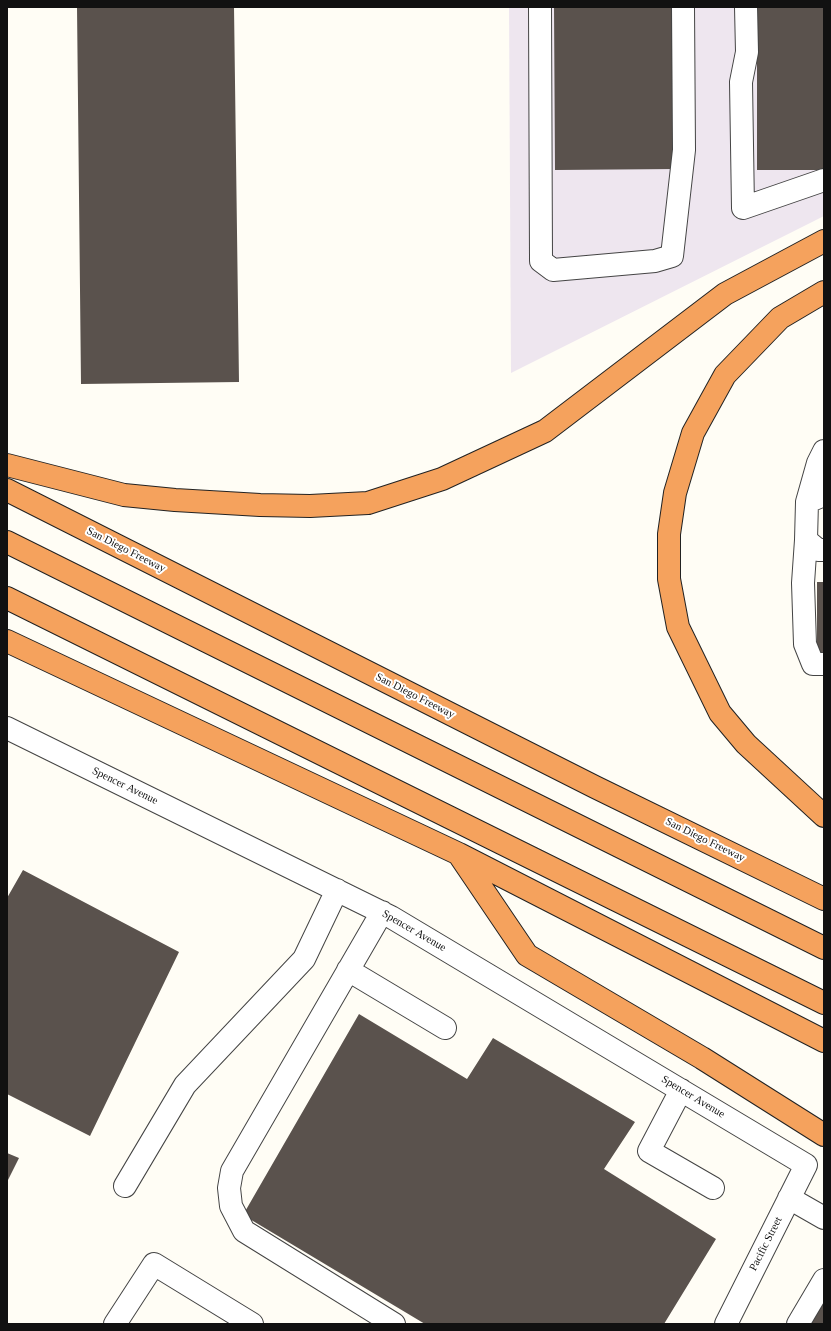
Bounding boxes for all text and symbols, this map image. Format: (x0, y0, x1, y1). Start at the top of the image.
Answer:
street label: San Diego Freeway (84, 524, 168, 576)
street label: San Diego Freeway (373, 670, 457, 722)
street label: Spencer Avenue (90, 764, 160, 808)
street label: San Diego Freeway (663, 815, 747, 865)
street label: Spencer Avenue (380, 907, 448, 955)
street label: Spencer Avenue (659, 1073, 727, 1121)
street label: Pacific Street (747, 1215, 785, 1273)

